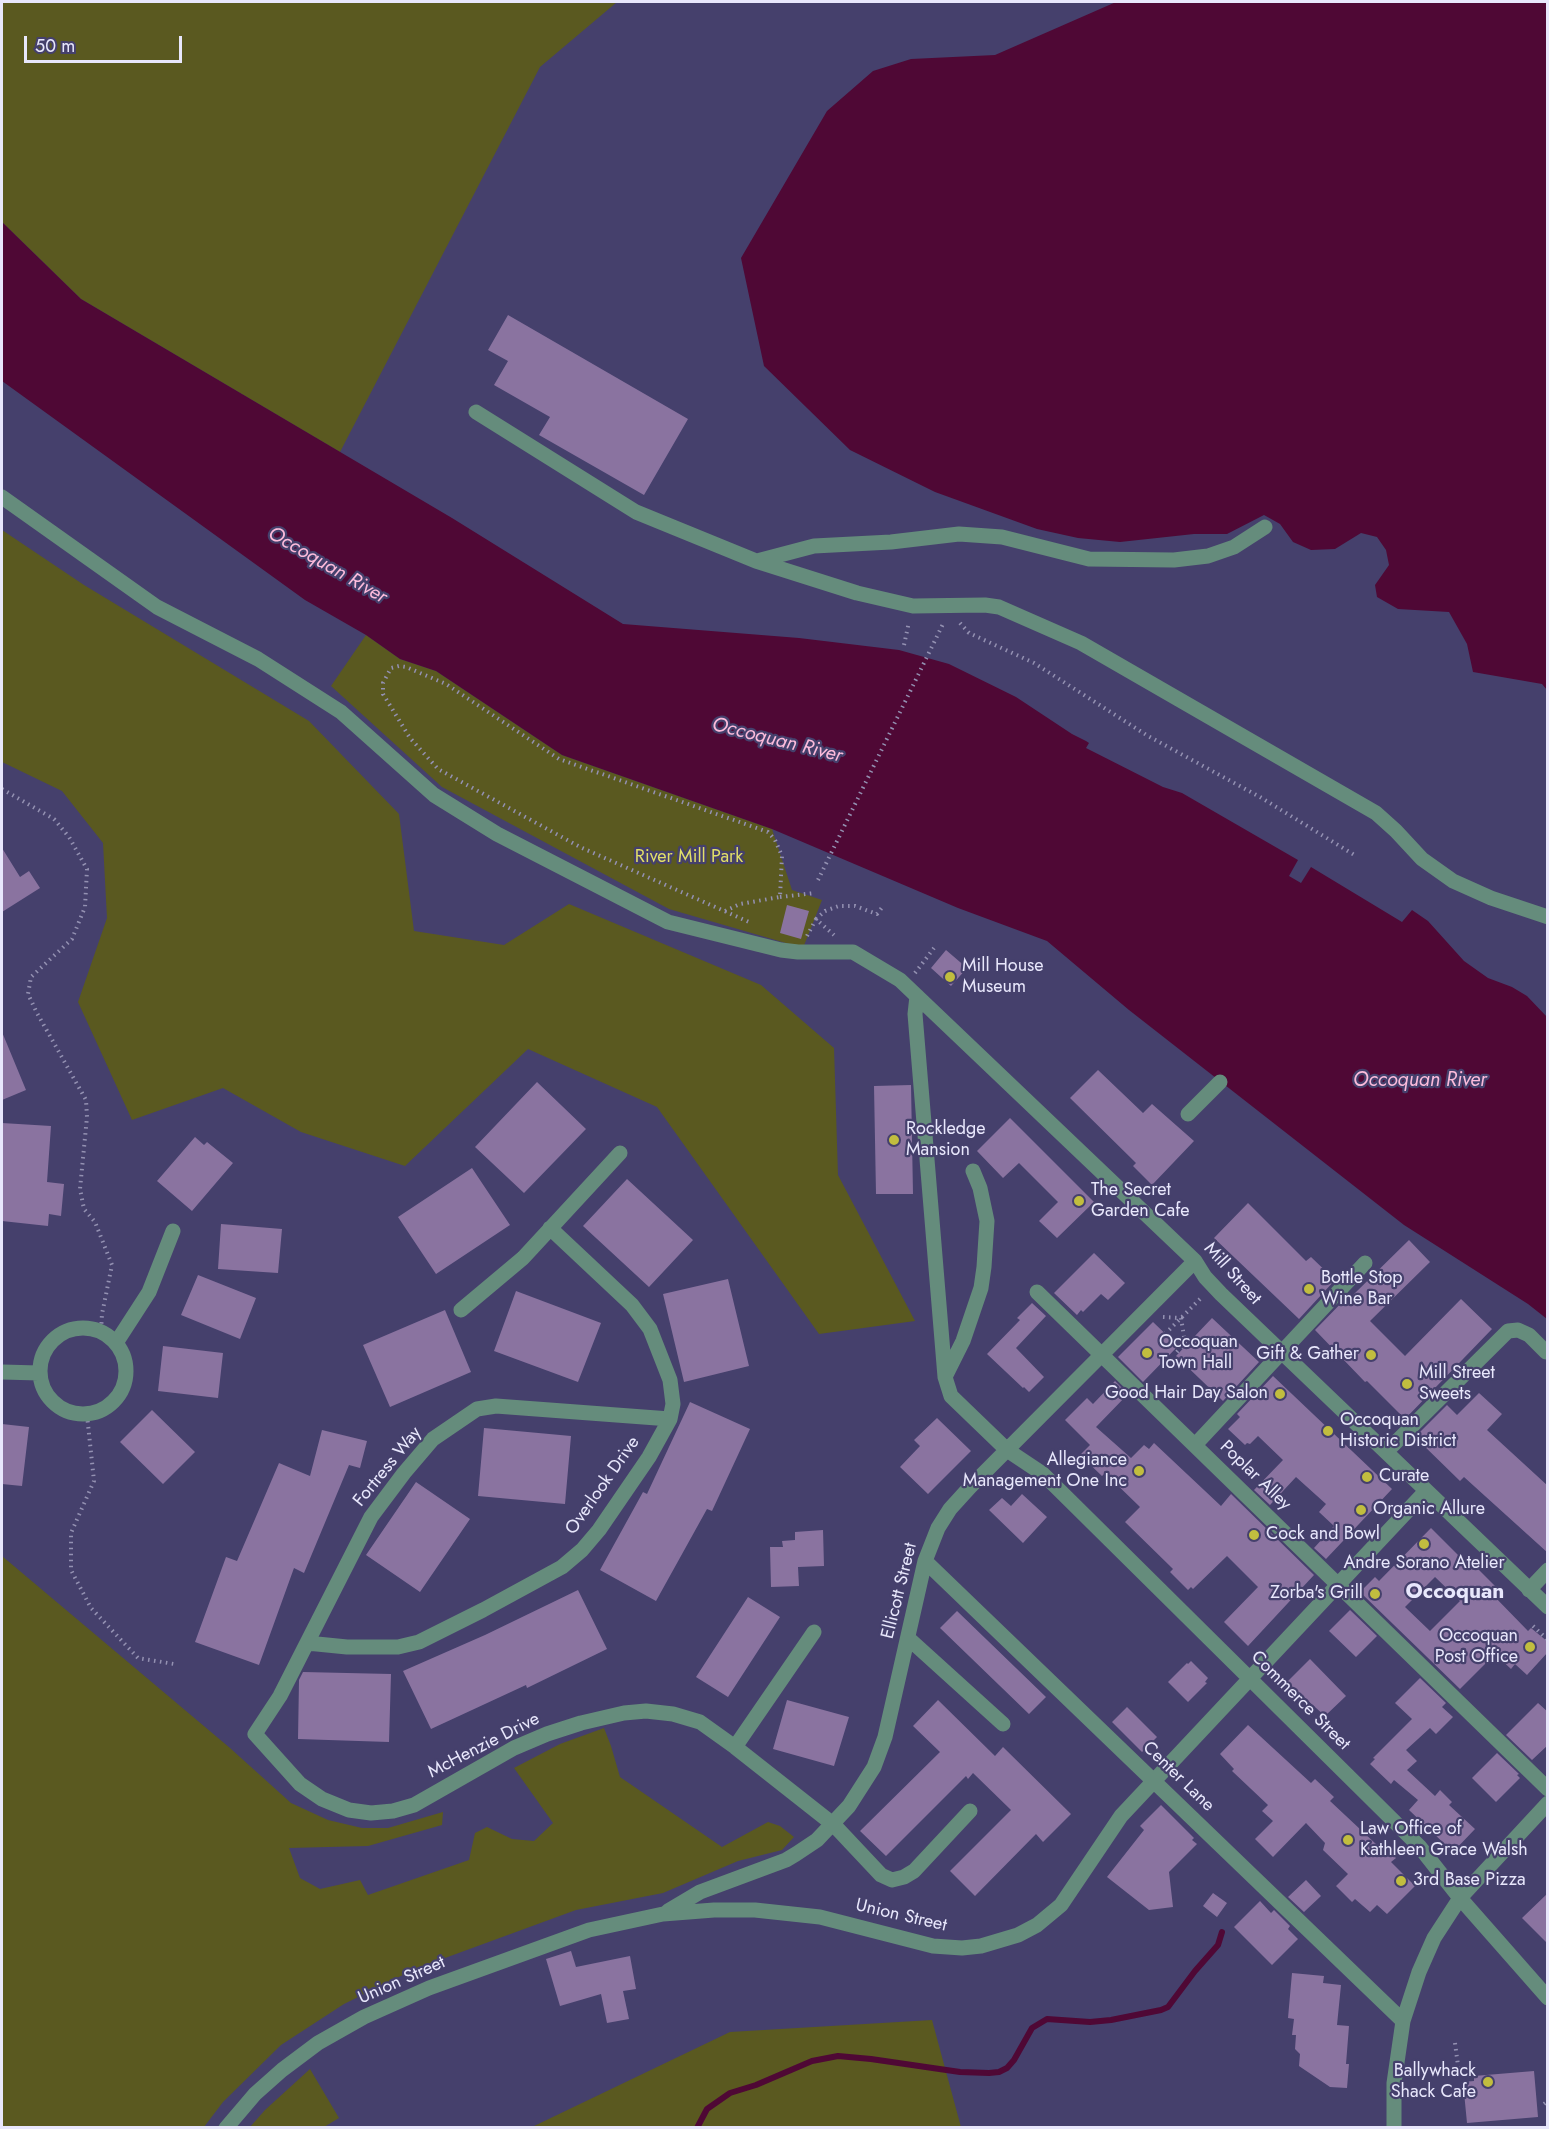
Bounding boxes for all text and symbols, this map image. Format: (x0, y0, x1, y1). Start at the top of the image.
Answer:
scale bar (27, 24, 184, 62)
text: 50 m (35, 33, 75, 59)
water label: Occoquan River (263, 522, 391, 610)
water label: Occoquan River (709, 713, 845, 769)
park label: River Mill Park (635, 847, 743, 869)
place label: Mill House Museum (962, 956, 1044, 998)
marker: Mill House Museum (943, 970, 957, 984)
water label: Occoquan River (1353, 1069, 1487, 1093)
place label: Rockledge Mansion (906, 1119, 986, 1162)
marker: Rockledge Mansion (887, 1133, 901, 1147)
place label: The Secret Garden Cafe (1091, 1180, 1190, 1222)
marker: The Secret Garden Cafe (1072, 1194, 1086, 1208)
street label: Mill Street (1199, 1239, 1265, 1309)
place label: Bottle Stop Wine Bar (1321, 1268, 1403, 1310)
marker: Bottle Stop Wine Bar (1302, 1282, 1316, 1296)
place label: Occoquan Town Hall (1159, 1332, 1238, 1374)
place label: Gift & Gather (1256, 1344, 1359, 1366)
marker: Occoquan Town Hall (1140, 1346, 1154, 1360)
marker: Gift & Gather (1364, 1348, 1378, 1362)
place label: Mill Street Sweets (1419, 1363, 1495, 1406)
marker: Mill Street Sweets (1400, 1377, 1414, 1391)
place label: Good Hair Day Salon (1105, 1383, 1268, 1405)
marker: Good Hair Day Salon (1273, 1387, 1287, 1401)
place label: Occoquan Historic District (1340, 1410, 1456, 1452)
street label: Fortress Way (349, 1423, 427, 1511)
marker: Occoquan Historic District (1321, 1424, 1335, 1438)
street label: Overlook Drive (561, 1433, 645, 1539)
street label: Poplar Alley (1215, 1437, 1295, 1515)
place label: Allegiance Management One Inc (963, 1450, 1127, 1492)
marker: Allegiance Management One Inc (1132, 1464, 1146, 1478)
place label: Curate (1379, 1466, 1429, 1488)
marker: Curate (1360, 1470, 1374, 1484)
place label: Organic Allure (1373, 1499, 1485, 1521)
marker: Organic Allure (1354, 1503, 1368, 1517)
place label: Cock and Bowl (1266, 1524, 1380, 1546)
marker: Cock and Bowl (1247, 1528, 1261, 1542)
marker: Andre Sorano Atelier (1417, 1537, 1431, 1551)
street label: Ellicott Street (878, 1541, 922, 1641)
place label: Andre Sorano Atelier (1343, 1553, 1505, 1575)
district label: Occoquan (1406, 1580, 1504, 1606)
place label: Zorba's Grill (1270, 1583, 1363, 1605)
marker: Zorba's Grill (1368, 1587, 1382, 1601)
place label: Occoquan Post Office (1435, 1626, 1518, 1668)
marker: Occoquan Post Office (1523, 1640, 1537, 1654)
street label: Commerce Street (1246, 1647, 1354, 1755)
street label: McHenzie Drive (425, 1709, 543, 1783)
street label: Center Lane (1138, 1737, 1218, 1817)
place label: Law Office of Kathleen Grace Walsh (1360, 1819, 1528, 1862)
marker: Law Office of Kathleen Grace Walsh (1341, 1833, 1355, 1847)
place label: 3rd Base Pizza (1413, 1870, 1526, 1892)
marker: 3rd Base Pizza (1394, 1874, 1408, 1888)
street label: Union Street (853, 1895, 949, 1937)
street label: Union Street (355, 1952, 449, 2010)
place label: Ballywhack Shack Cafe (1391, 2061, 1476, 2104)
marker: Ballywhack Shack Cafe (1481, 2075, 1495, 2089)

